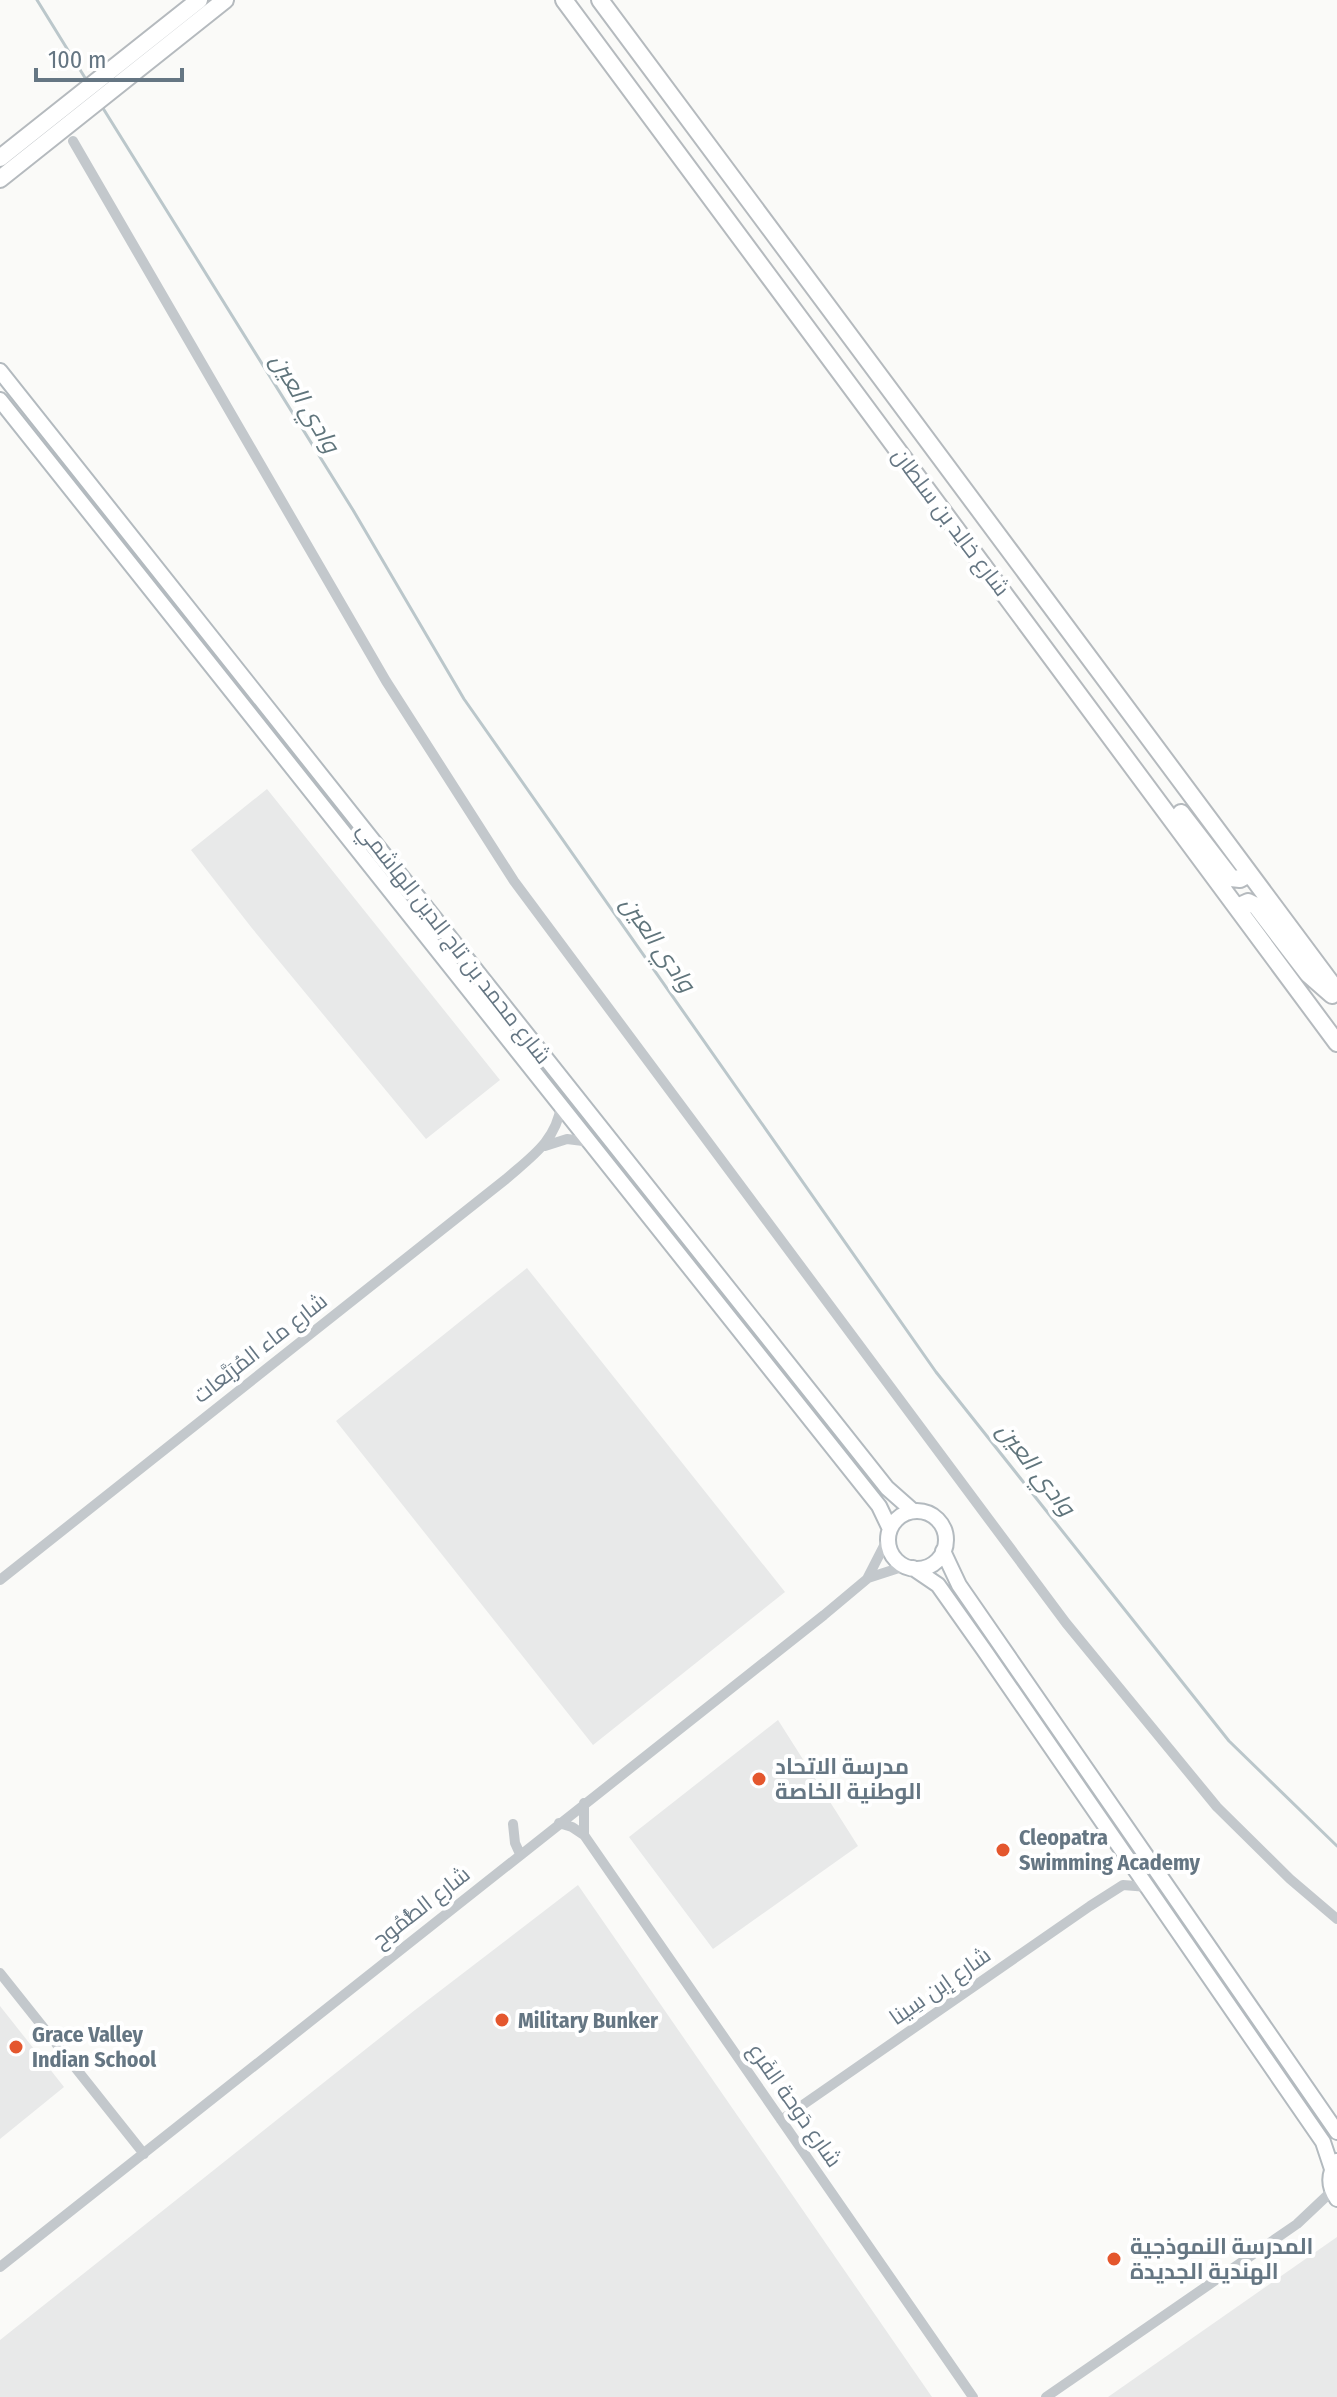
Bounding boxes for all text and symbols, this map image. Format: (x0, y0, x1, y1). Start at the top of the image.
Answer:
scale bar (36, 32, 182, 82)
text: 100 m (48, 46, 106, 74)
water label: وادي العين (260, 349, 346, 462)
street label: شارع خالِد بن سلطان (886, 443, 1015, 602)
street label: شارع محمد بن تاج الدين الهاشمي (349, 817, 557, 1071)
water label: وادي العين (611, 891, 702, 1002)
street label: شارع ماء المُرَبَّعات (188, 1287, 333, 1410)
water label: وادي العين (987, 1417, 1082, 1526)
place label: مدرسة الاتحاد الوطنية الخاصة (775, 1753, 922, 1805)
marker: مدرسة الاتحاد الوطنية الخاصة (750, 1770, 768, 1788)
place label: Cleopatra Swimming Academy (1019, 1824, 1201, 1876)
marker: Cleopatra Swimming Academy (994, 1841, 1012, 1859)
street label: شارع الطُّمُوح (367, 1860, 476, 1954)
street label: شارع إبن سِينا (884, 1941, 997, 2032)
place label: Military Bunker (518, 2007, 659, 2034)
marker: Military Bunker (493, 2011, 511, 2029)
place label: Grace Valley Indian School (32, 2021, 157, 2073)
marker: Grace Valley Indian School (7, 2038, 25, 2056)
street label: شارع دَوحة الفَرع (741, 2038, 848, 2173)
place label: المدرسة النموذجية الهندية الجديدة (1130, 2233, 1313, 2285)
marker: المدرسة النموذجية الهندية الجديدة (1105, 2250, 1123, 2268)

